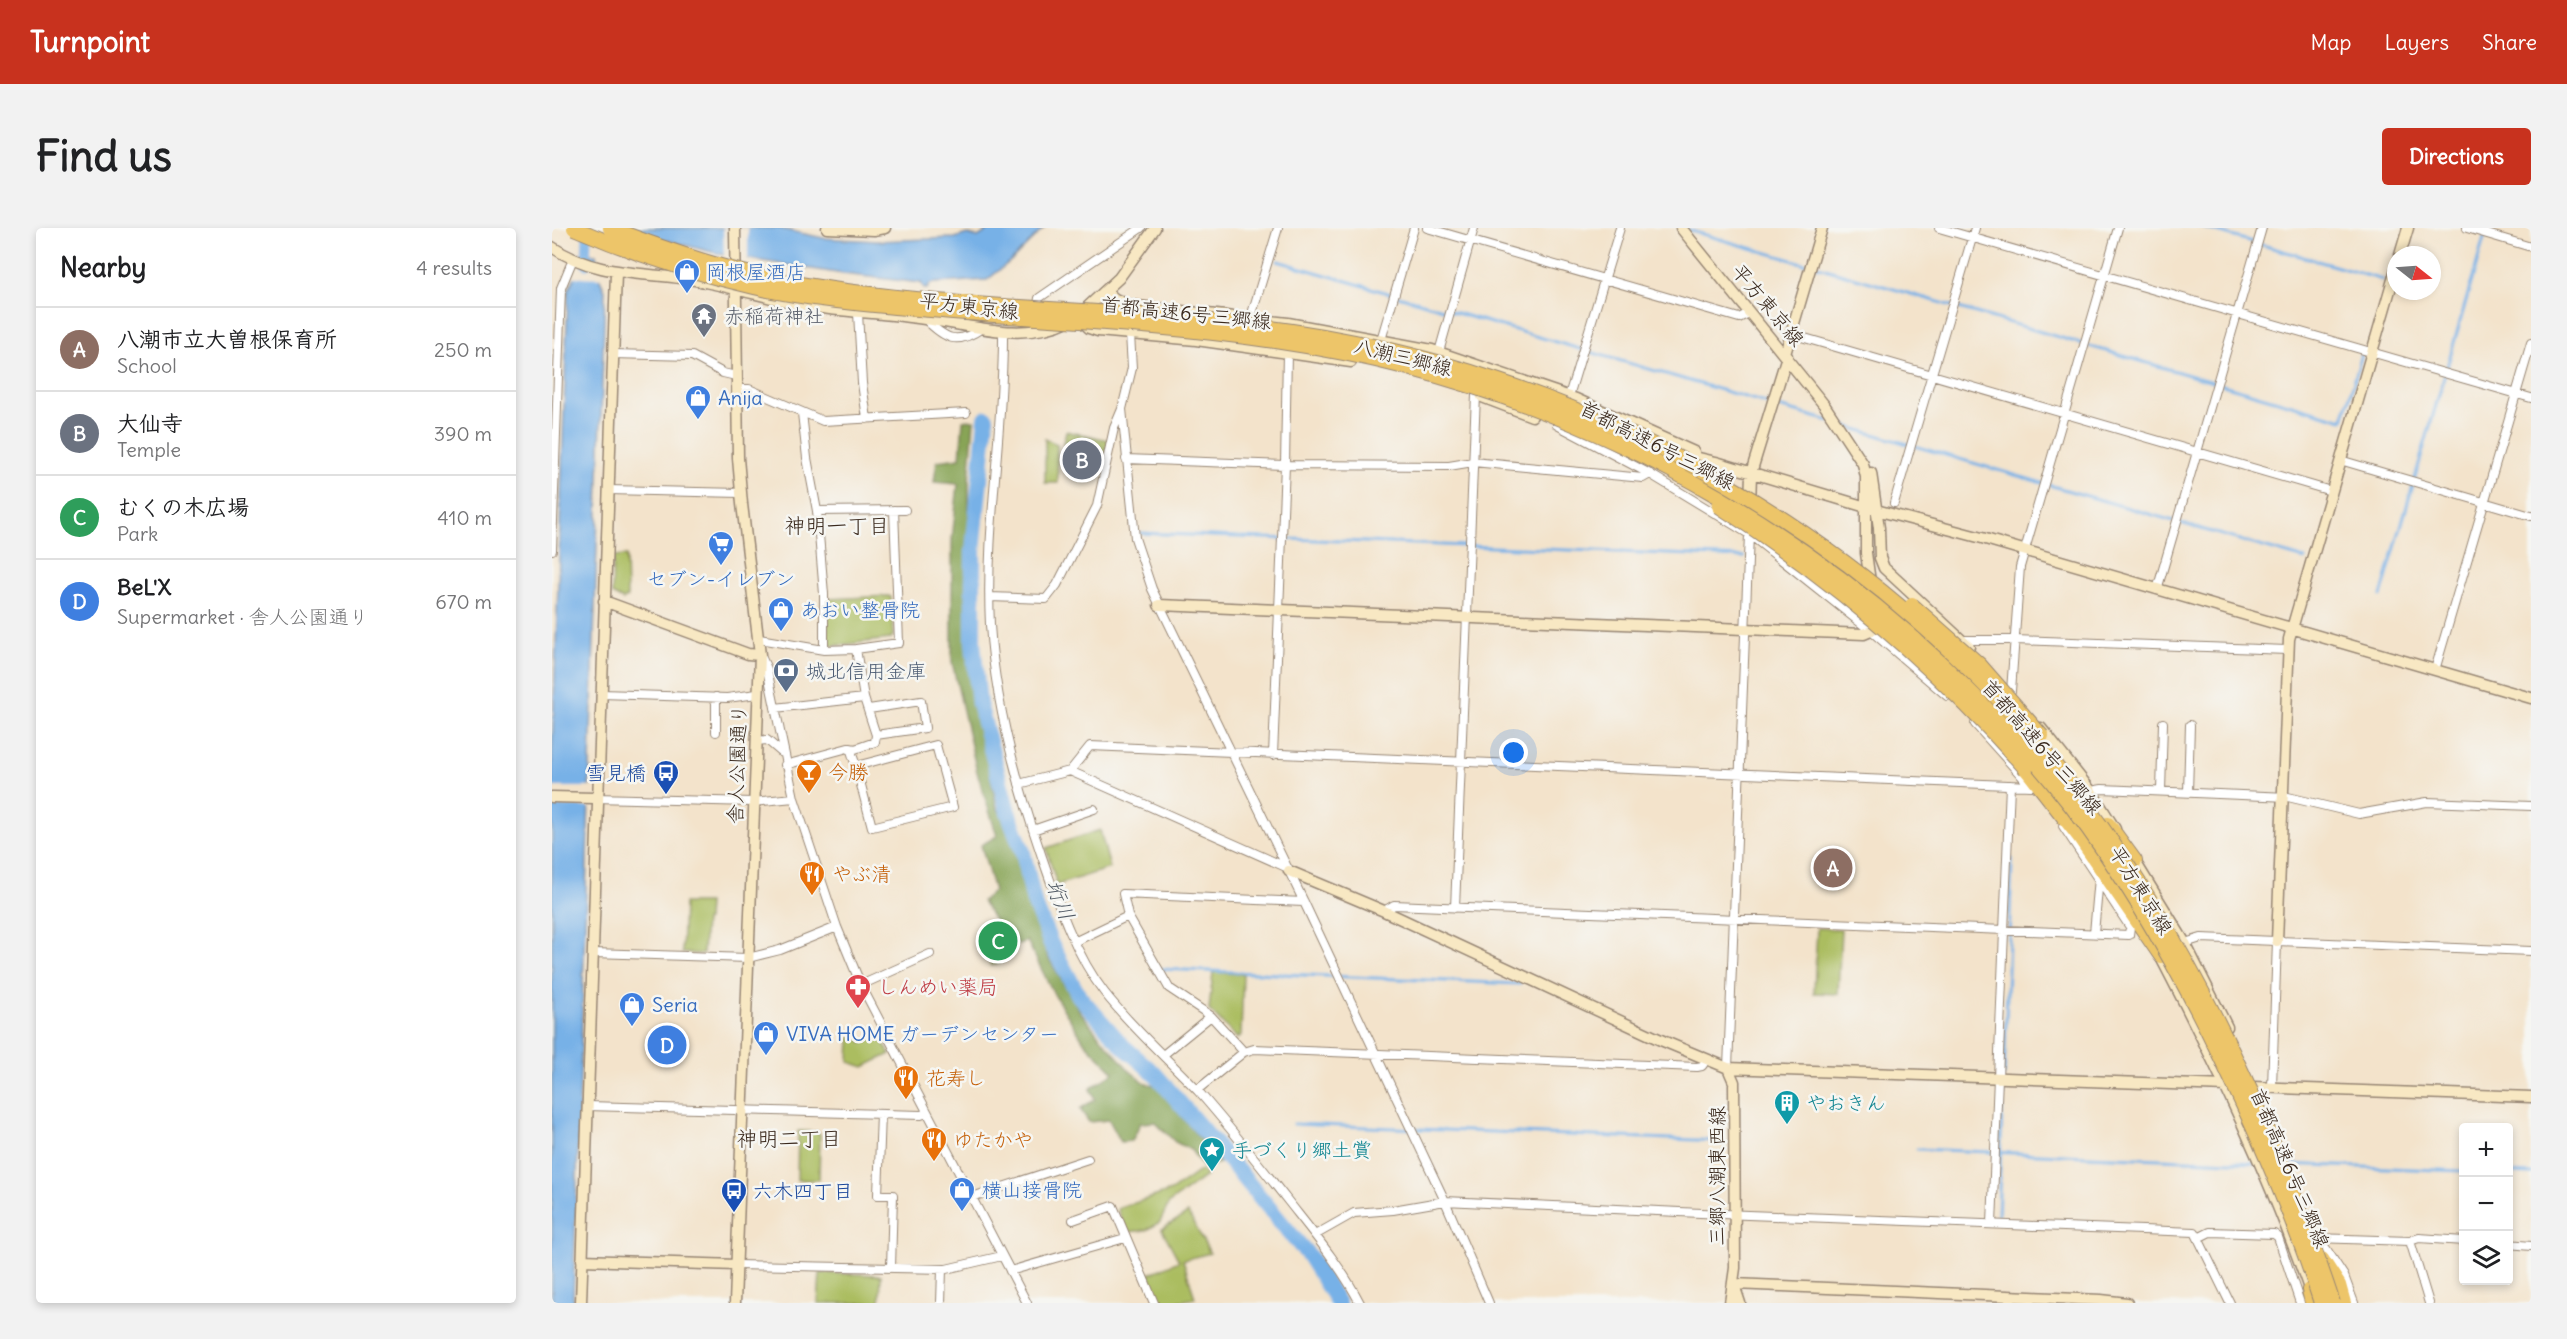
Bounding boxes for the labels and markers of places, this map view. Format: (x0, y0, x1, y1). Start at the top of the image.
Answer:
shop icon: 岡根屋酒店 (672, 257, 702, 295)
place label: 岡根屋酒店 (706, 259, 806, 284)
temple icon: 赤稲荷神社 (689, 301, 719, 339)
place label: 赤稲荷神社 (724, 303, 824, 328)
shop icon: Anija (683, 383, 713, 421)
place label: Anija (718, 385, 763, 410)
pin: B (1062, 438, 1102, 482)
supermarket icon: セブン-イレブン (706, 529, 736, 567)
place label: セブン-イレブン (647, 566, 795, 591)
shop icon: あおい整骨院 (766, 595, 796, 633)
place label: あおい整骨院 (800, 597, 920, 622)
bank icon: 城北信用金庫 (771, 656, 801, 694)
place label: 城北信用金庫 (806, 658, 926, 683)
bar icon: 今勝 (794, 757, 824, 795)
bus stop icon: 雪見橋 (651, 758, 681, 796)
place label: 今勝 (828, 759, 868, 784)
place label: 雪見橋 (586, 760, 646, 785)
pin: A (1814, 846, 1852, 890)
restaurant icon: やぶ清 (797, 859, 827, 897)
place label: やぶ清 (832, 861, 891, 886)
pin: C (978, 918, 1018, 964)
pharmacy icon: しんめい薬局 (843, 972, 873, 1010)
place label: しんめい薬局 (878, 974, 998, 999)
shop icon: Seria (617, 990, 647, 1028)
place label: Seria (652, 992, 698, 1017)
shop icon: VIVA HOME ガーデンセンター (751, 1019, 781, 1057)
place label: VIVA HOME ガーデンセンター (786, 1021, 1059, 1046)
pin: D (648, 1022, 686, 1068)
restaurant icon: 花寿し (891, 1063, 921, 1101)
place label: 花寿し (926, 1065, 986, 1090)
building icon: やおきん (1772, 1088, 1802, 1126)
place label: やおきん (1806, 1090, 1886, 1115)
restaurant icon: ゆたかや (919, 1125, 949, 1163)
place label: ゆたかや (953, 1127, 1033, 1152)
place icon: 手づくり郷土賞 (1197, 1135, 1227, 1173)
place label: 手づくり郷土賞 (1232, 1137, 1372, 1162)
shop icon: 横山接骨院 (947, 1175, 977, 1213)
bus stop icon: 六木四丁目 (719, 1176, 749, 1214)
place label: 横山接骨院 (982, 1177, 1082, 1202)
place label: 六木四丁目 (753, 1178, 853, 1203)

